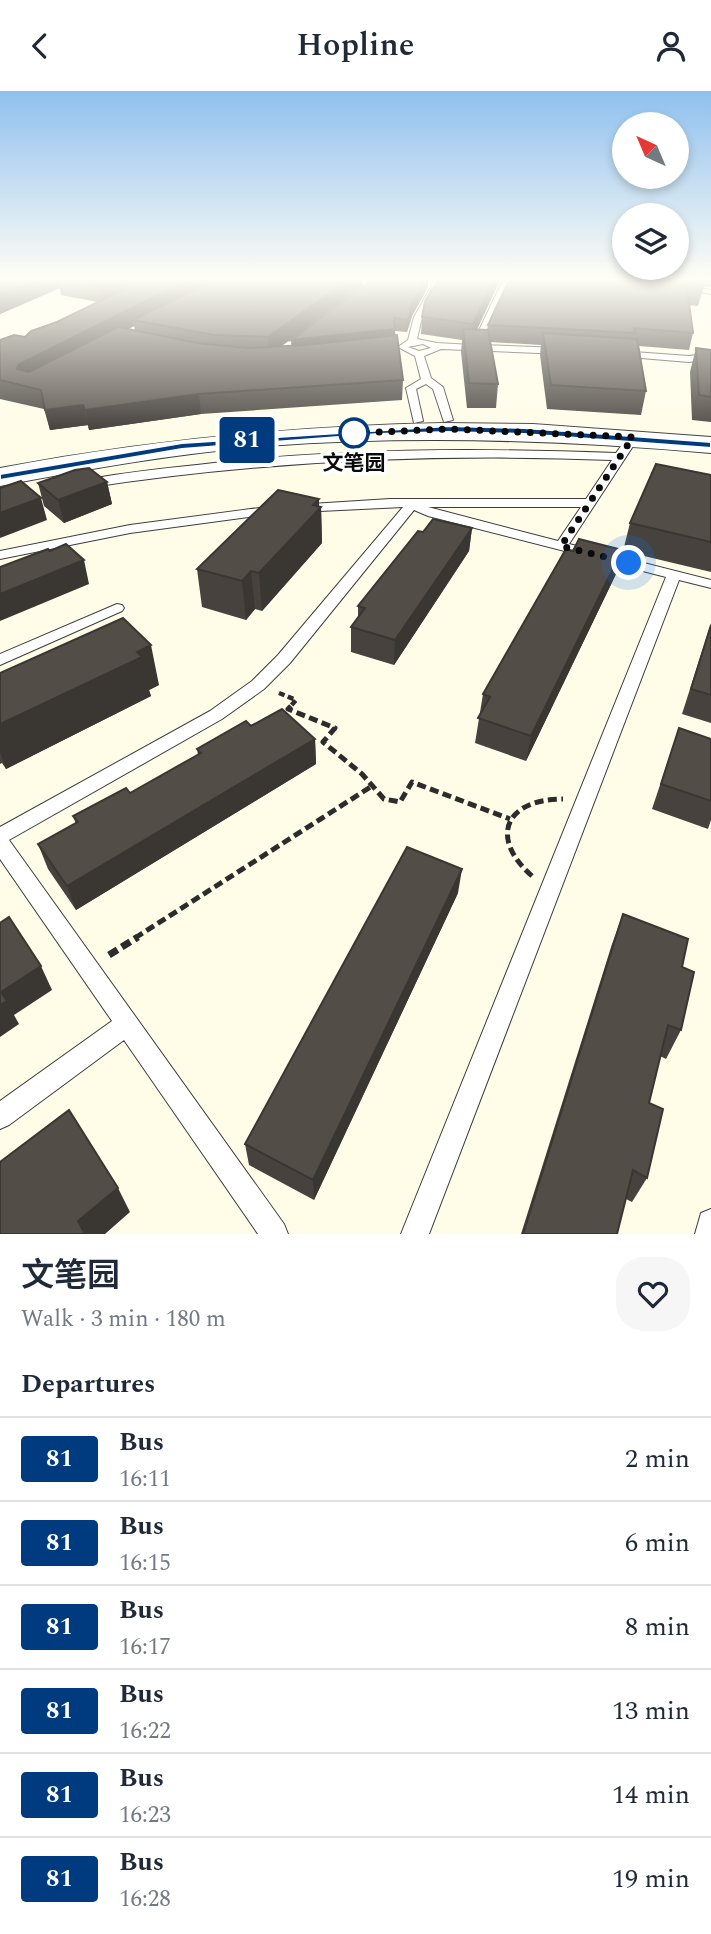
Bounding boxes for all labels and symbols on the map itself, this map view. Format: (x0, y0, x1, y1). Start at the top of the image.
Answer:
north arrow (612, 112, 690, 189)
line badge: 81 (216, 417, 278, 463)
marker: 文笔园 (339, 418, 369, 448)
place label: 文笔园 (323, 448, 386, 480)
your location (611, 545, 646, 580)

